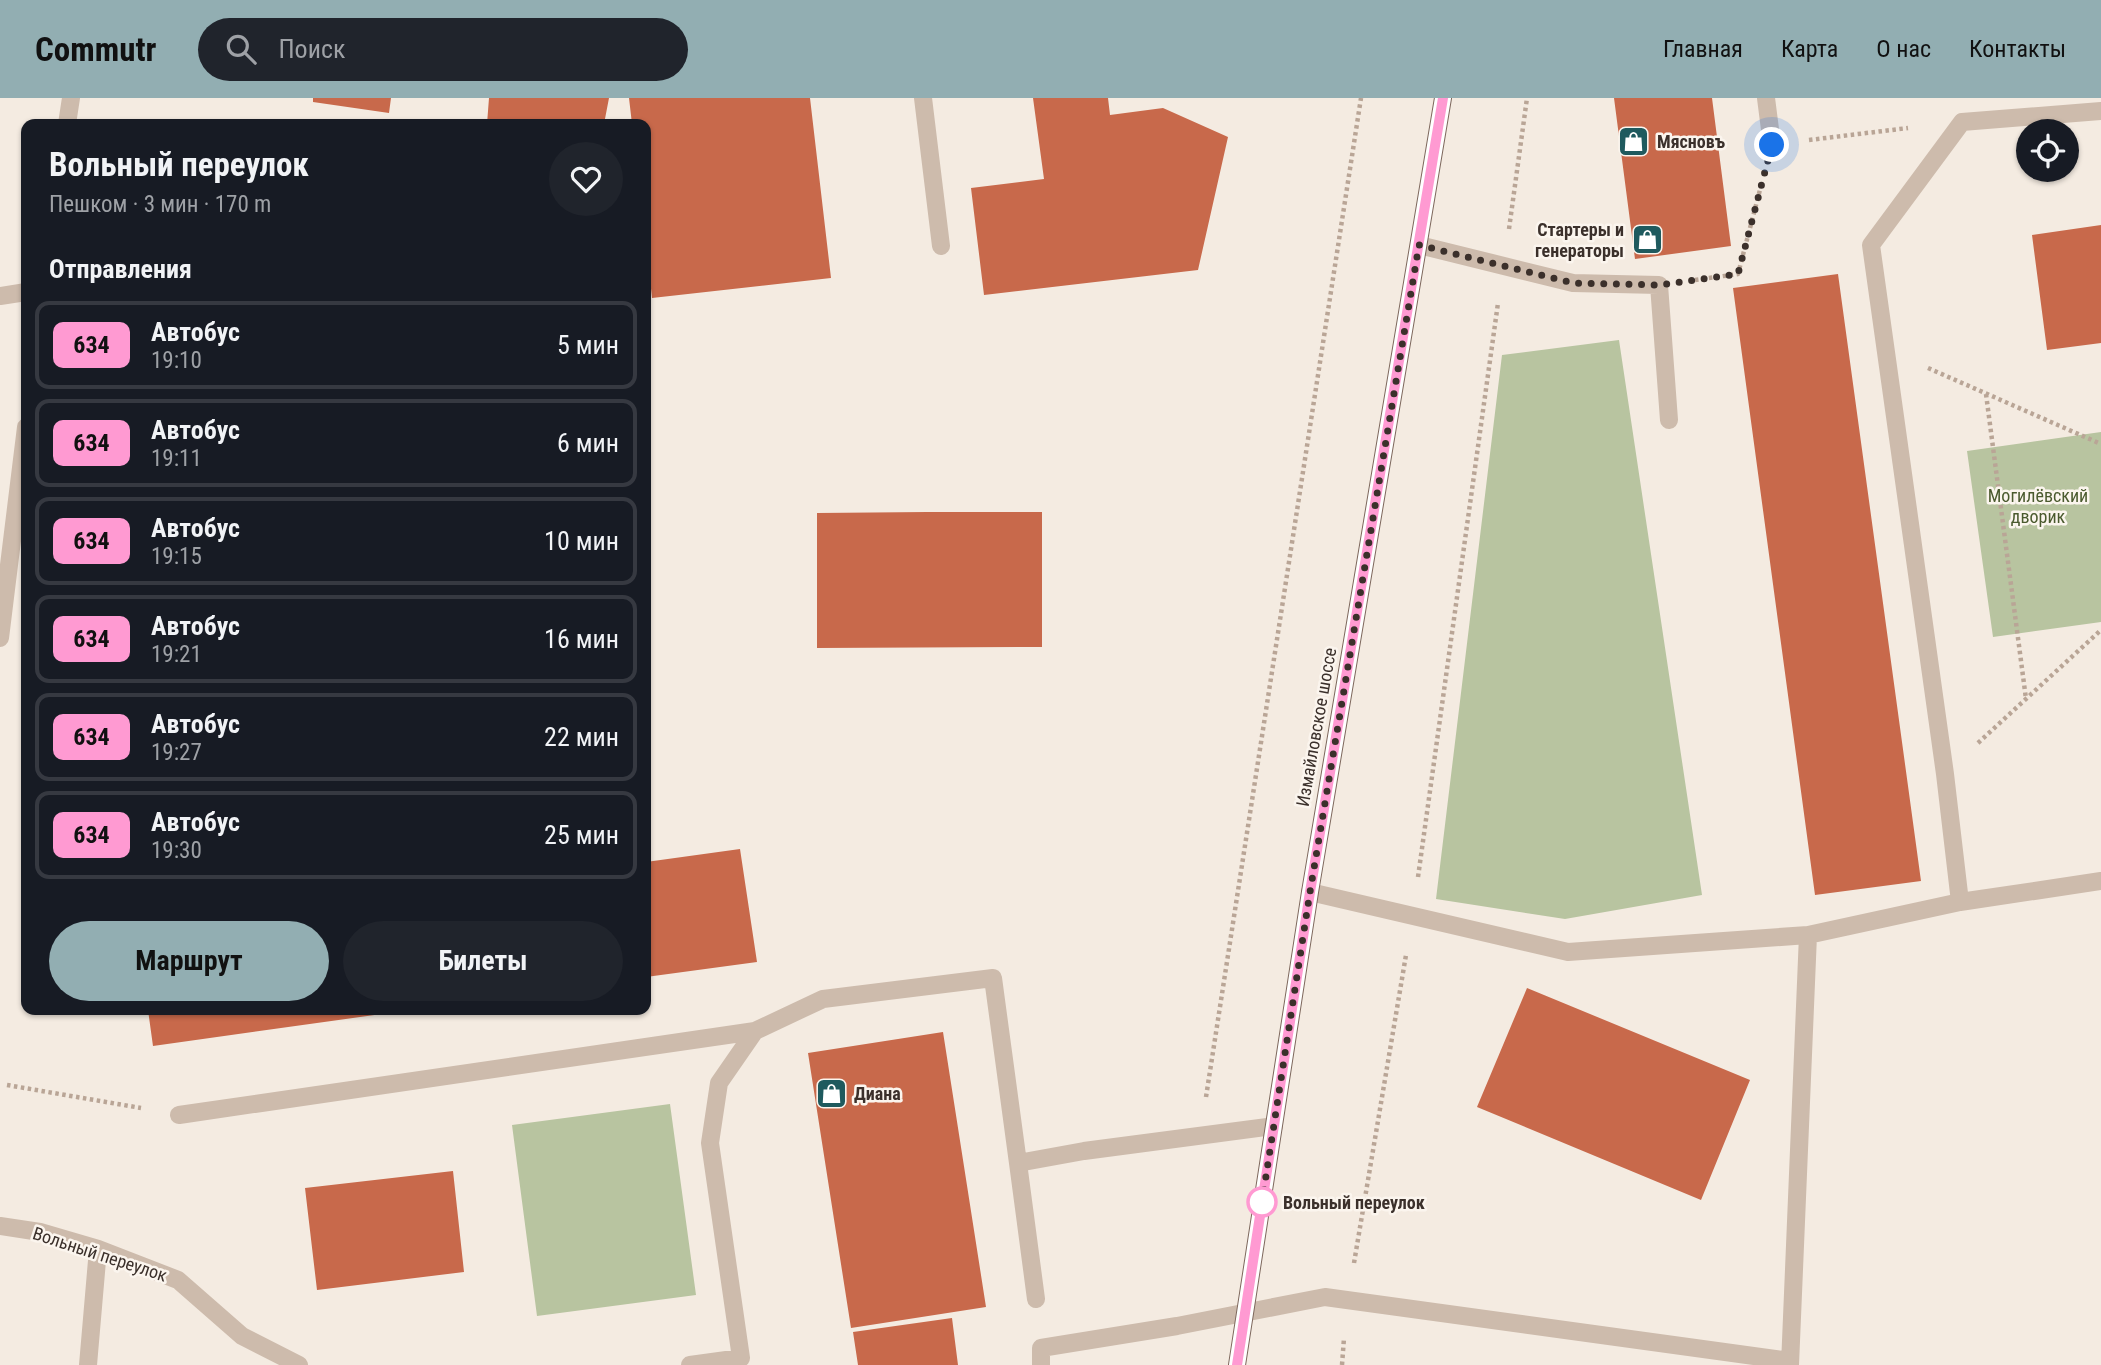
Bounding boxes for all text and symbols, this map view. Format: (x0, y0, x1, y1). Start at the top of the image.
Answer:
search box (198, 18, 688, 81)
text: Commutr (35, 30, 156, 69)
icon: search (222, 30, 260, 68)
text: Поиск (278, 34, 345, 64)
text: Главная (1663, 35, 1743, 63)
text: Карта (1781, 35, 1838, 63)
text: О нас (1876, 35, 1931, 63)
text: Контакты (1969, 35, 2066, 63)
map controls (2016, 119, 2079, 182)
button: locate (2016, 119, 2079, 182)
shop icon: Мясновъ (1617, 124, 1651, 158)
your location (1754, 127, 1789, 162)
place label: Мясновъ (1657, 131, 1725, 152)
button: heart (549, 142, 623, 216)
text: Вольный переулок (49, 145, 309, 184)
text: Пешком · 3 мин · 170 m (49, 191, 271, 218)
place label: Стартеры и генераторы (1535, 219, 1624, 261)
shop icon: Стартеры и генераторы (1630, 222, 1664, 256)
text: Отправления (49, 254, 192, 284)
text: Автобус (151, 317, 240, 347)
text: 5 мин (557, 330, 619, 360)
text: 634 (73, 331, 110, 359)
text: 19:10 (151, 347, 202, 374)
text: Автобус (151, 415, 240, 445)
text: 6 мин (557, 428, 619, 458)
text: 634 (73, 429, 110, 457)
text: 19:11 (151, 445, 202, 472)
park label: Могилёвский дворик (1988, 485, 2088, 527)
text: Автобус (151, 513, 240, 543)
text: 10 мин (544, 526, 619, 556)
text: 634 (73, 527, 110, 555)
text: 19:15 (151, 543, 202, 570)
text: Автобус (151, 611, 240, 641)
text: 16 мин (544, 624, 619, 654)
text: 634 (73, 625, 110, 653)
text: 19:21 (151, 641, 202, 668)
street label: Измайловское шоссе (1292, 646, 1340, 808)
text: Автобус (151, 709, 240, 739)
text: 22 мин (544, 722, 619, 752)
text: 634 (73, 723, 110, 751)
text: 19:27 (151, 739, 202, 766)
text: Автобус (151, 807, 240, 837)
text: 25 мин (544, 820, 619, 850)
text: 634 (73, 821, 110, 849)
text: 19:30 (151, 837, 202, 864)
button: Маршрут (49, 921, 329, 1001)
button: Билеты (343, 921, 623, 1001)
shop icon: Диана (814, 1076, 848, 1110)
place label: Диана (854, 1083, 901, 1104)
marker: Вольный переулок (1247, 1187, 1277, 1217)
place label: Вольный переулок (1283, 1192, 1425, 1213)
street label: Вольный переулок (30, 1222, 170, 1286)

